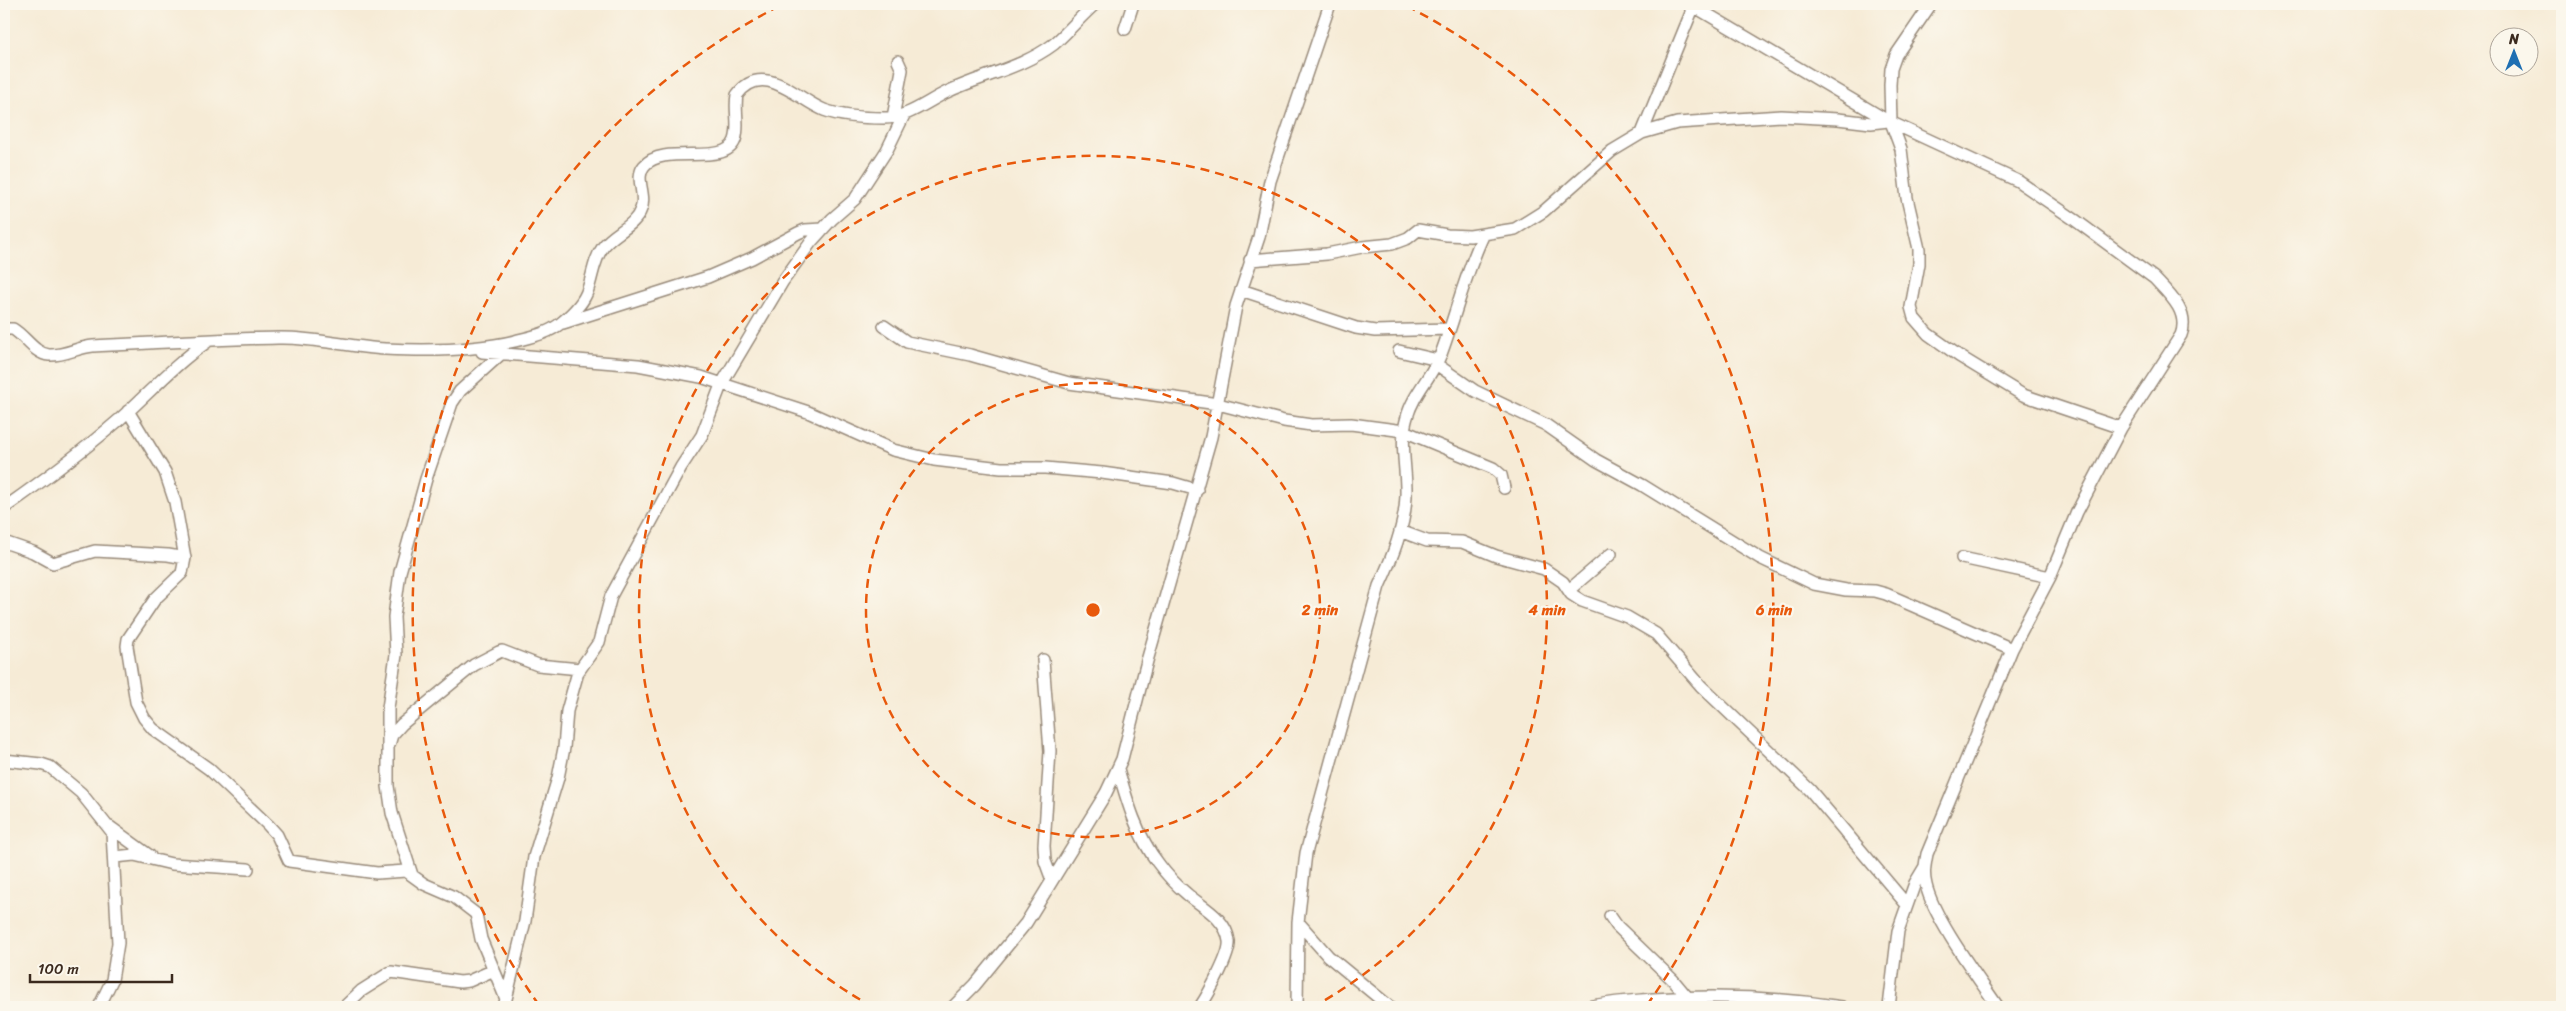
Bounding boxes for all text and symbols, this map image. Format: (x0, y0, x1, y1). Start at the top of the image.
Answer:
text: N (2508, 27, 2519, 52)
north arrow (2488, 28, 2538, 78)
text: 2 min (1301, 597, 1339, 623)
text: 4 min (1527, 597, 1566, 623)
text: 6 min (1755, 597, 1793, 623)
centre of rings (1084, 601, 1102, 619)
scale bar (30, 951, 172, 983)
text: 100 m (38, 956, 79, 982)

